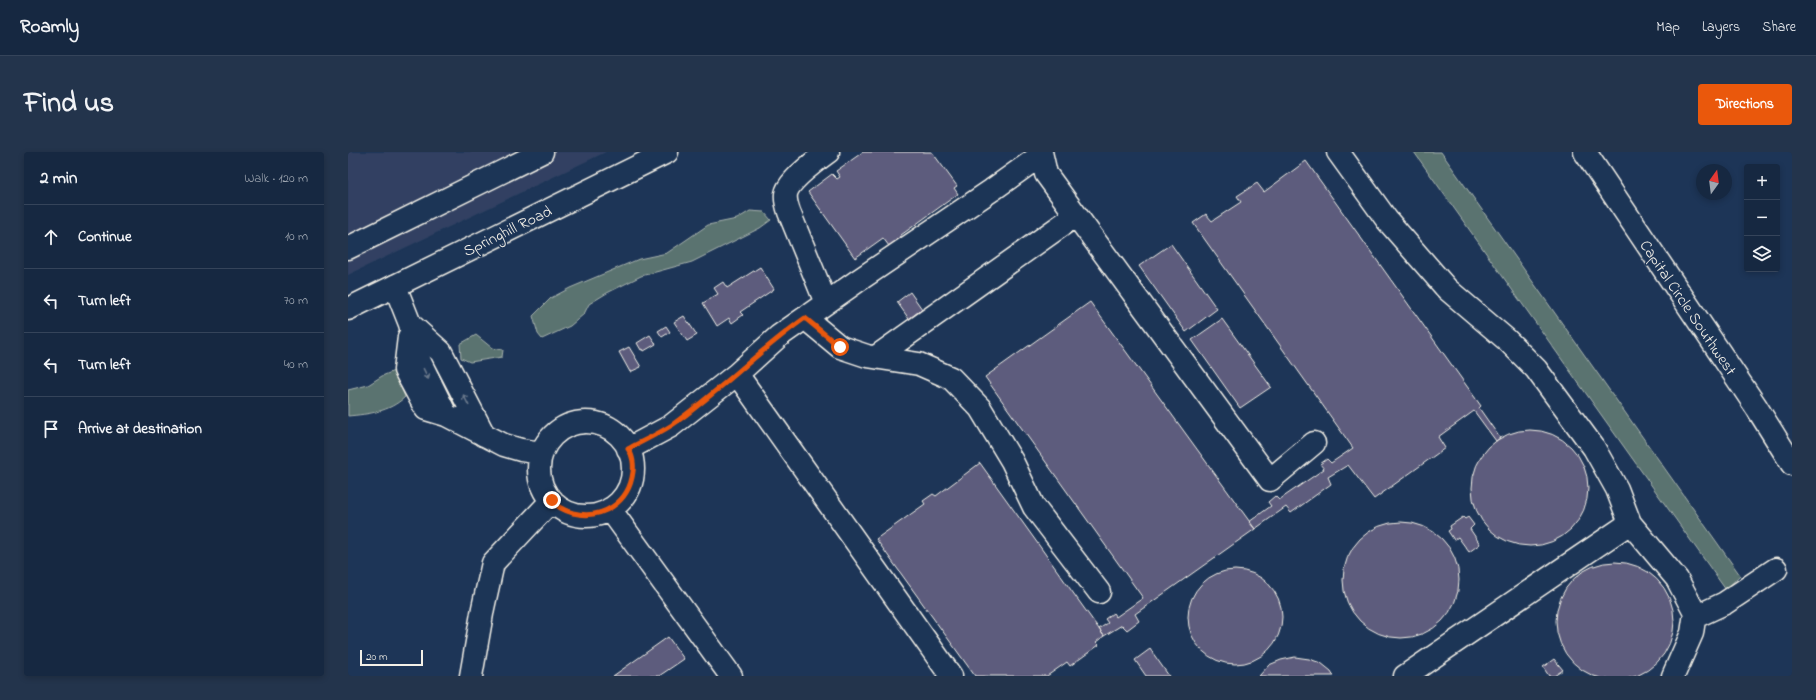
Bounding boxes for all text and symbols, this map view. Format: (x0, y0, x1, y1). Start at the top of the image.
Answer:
text: Roamly (20, 14, 79, 41)
text: Map (1656, 17, 1680, 38)
text: Layers (1702, 17, 1740, 38)
text: Share (1762, 17, 1796, 38)
text: Find us (24, 84, 114, 125)
button: Directions (1698, 84, 1792, 125)
north arrow (1696, 164, 1732, 200)
map controls (1744, 164, 1780, 272)
button: + (1744, 164, 1780, 200)
text: 2 min (40, 166, 77, 191)
text: Walk · 120 m (244, 169, 308, 188)
street label: Springhill Road (460, 200, 556, 264)
button: − (1744, 200, 1780, 236)
icon: ahead (40, 226, 62, 248)
text: Continue (78, 226, 132, 248)
text: 10 m (285, 227, 308, 246)
street label: Capital Circle Southwest (1633, 235, 1742, 381)
button: layers (1744, 236, 1780, 272)
icon: left (40, 290, 62, 312)
text: Turn left (78, 290, 131, 312)
text: 70 m (284, 291, 308, 310)
route start (831, 338, 849, 356)
icon: left (40, 354, 62, 376)
text: Turn left (78, 354, 131, 376)
text: 40 m (284, 355, 308, 374)
one-way arrow (423, 368, 430, 380)
one-way arrow (462, 395, 469, 407)
icon: arrive (40, 418, 62, 440)
text: Arrive at destination (78, 418, 202, 440)
route end (543, 491, 561, 509)
scale bar (360, 648, 423, 667)
text: 20 m (366, 649, 388, 665)

